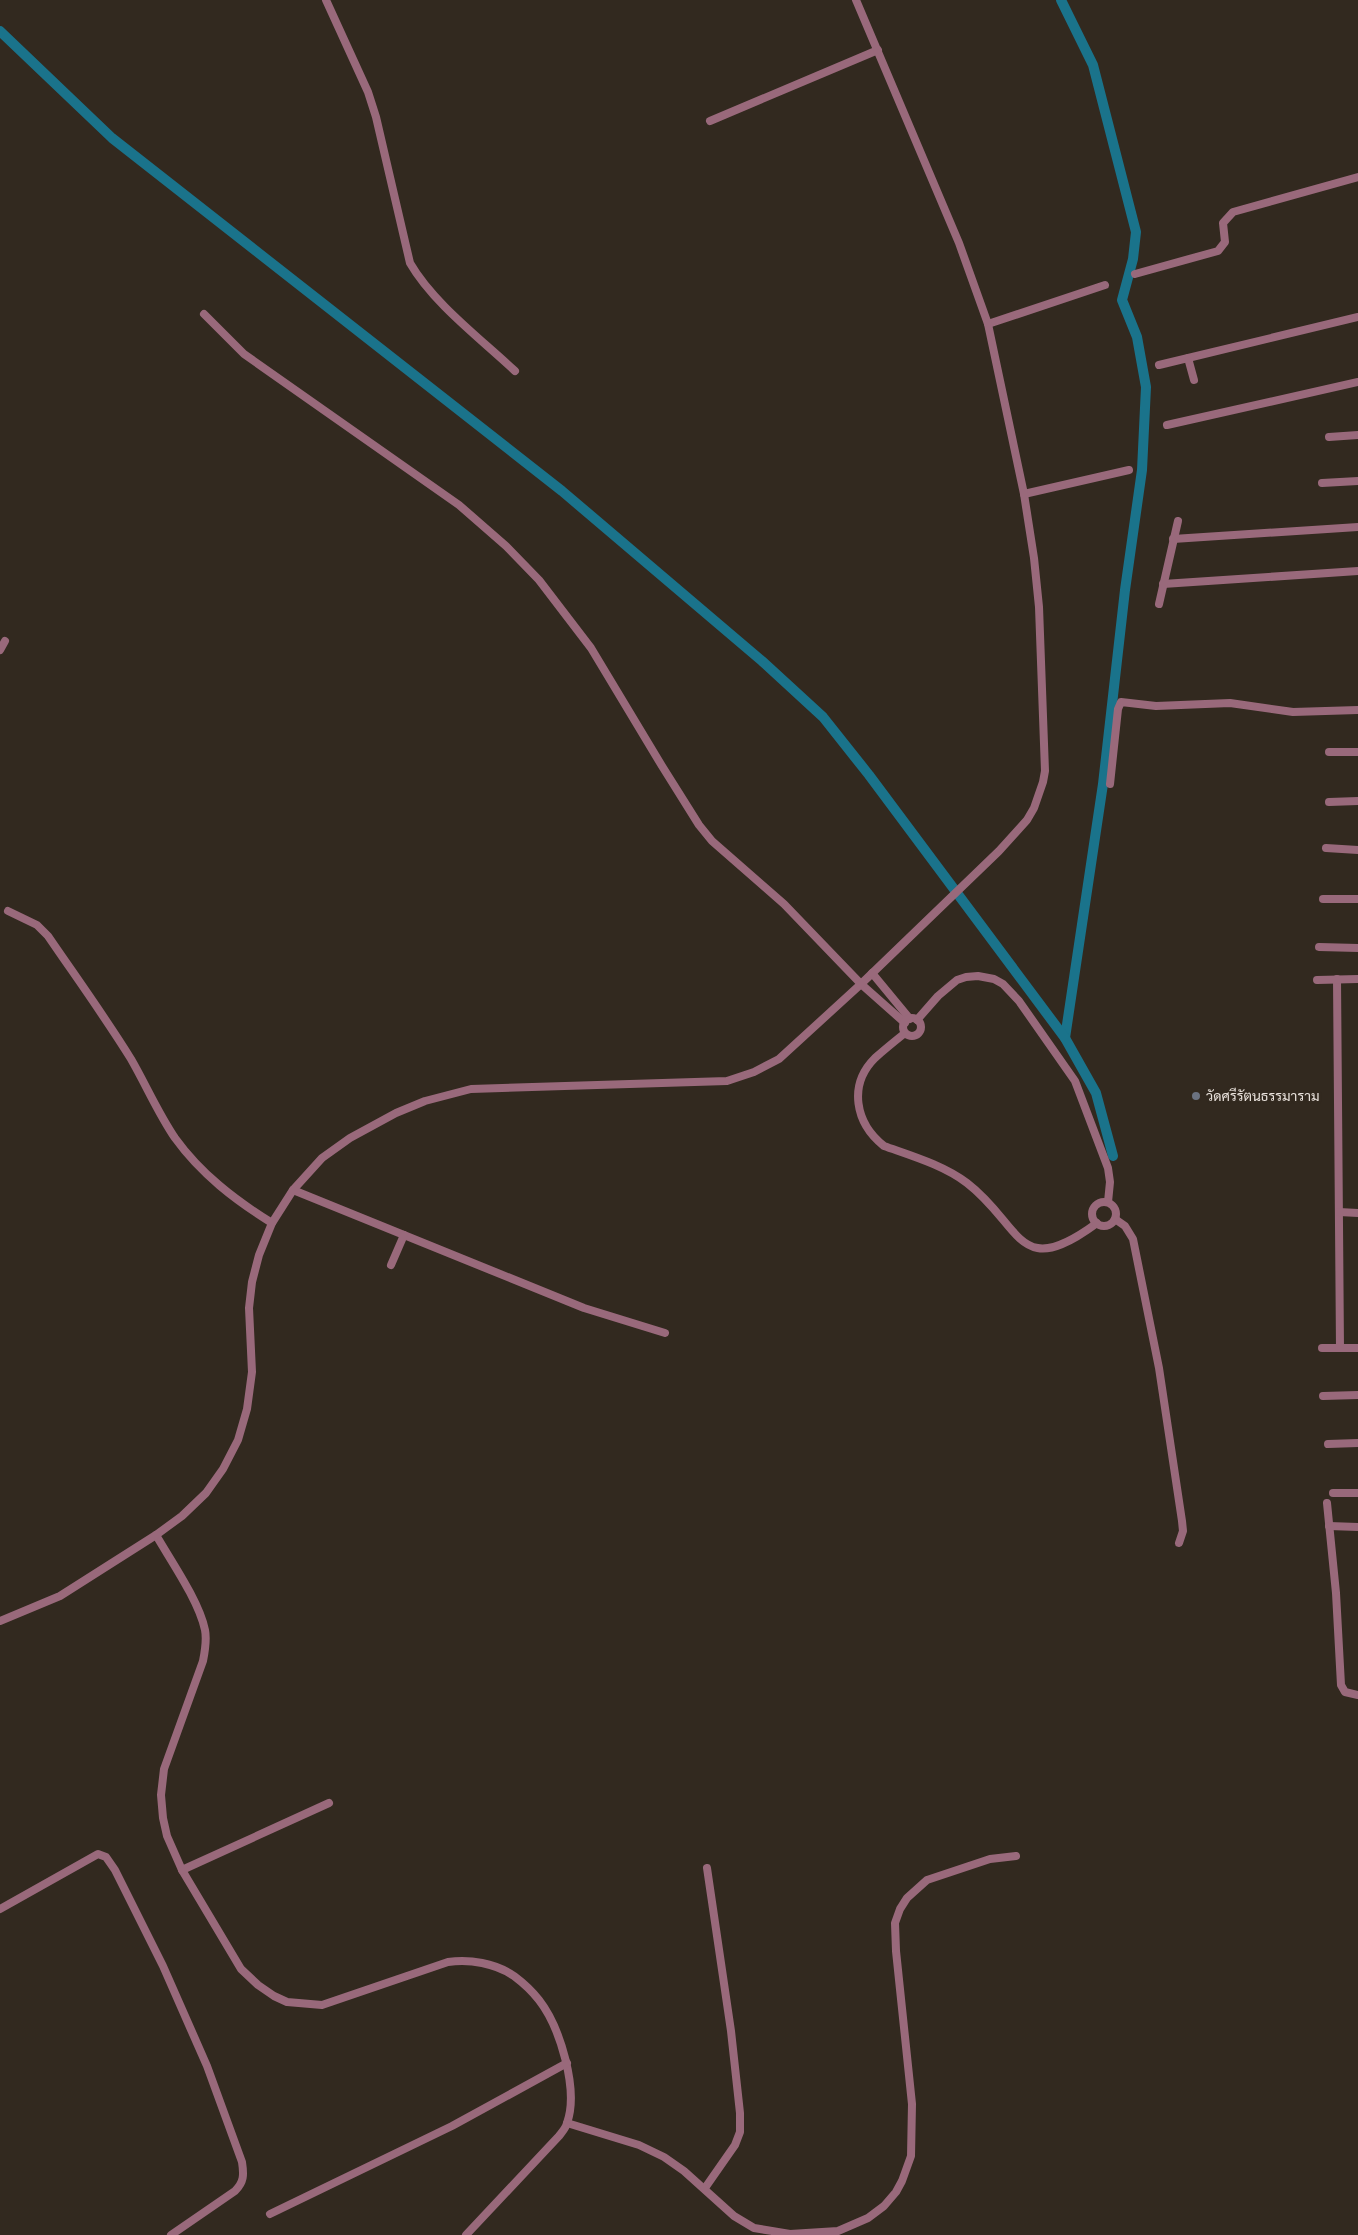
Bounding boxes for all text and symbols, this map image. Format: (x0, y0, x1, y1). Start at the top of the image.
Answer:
place label: วัดศรีรัตนธรรมาราม (1206, 1087, 1320, 1104)
marker: วัดศรีรัตนธรรมาราม (1190, 1090, 1202, 1102)

